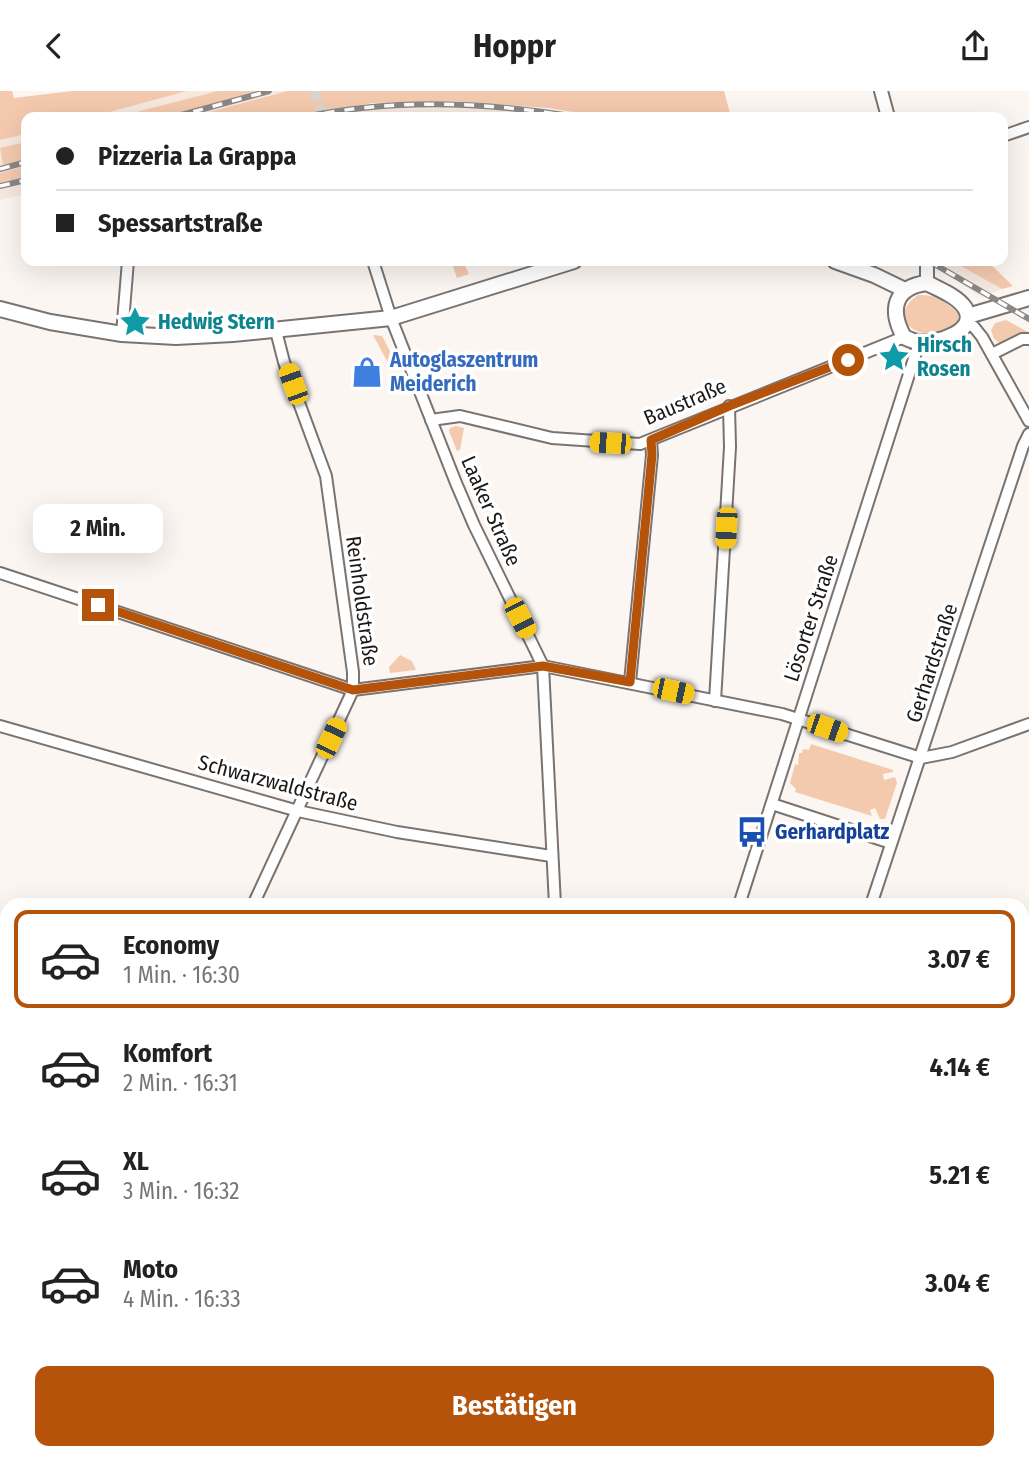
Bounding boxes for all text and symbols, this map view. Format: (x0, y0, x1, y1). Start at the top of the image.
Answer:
icon: back (35, 27, 73, 65)
text: Hoppr (473, 27, 556, 65)
icon: share (956, 27, 994, 65)
text: Pizzeria La Grappa (98, 141, 296, 172)
text: Spessartstraße (98, 208, 263, 239)
place icon: Hedwig Stern (118, 305, 152, 339)
place label: Hedwig Stern (158, 309, 275, 335)
place label: Hirsch Rosen (917, 332, 972, 382)
place icon: Hirsch Rosen (877, 340, 911, 374)
route start (832, 344, 864, 376)
place label: Autoglaszentrum Meiderich (389, 347, 538, 397)
shop icon: Autoglaszentrum Meiderich (350, 355, 384, 389)
car (276, 361, 311, 407)
street label: Baustraße (640, 373, 730, 431)
car (589, 431, 632, 455)
street label: Laaker Straße (455, 452, 527, 570)
callout: 2 Min. (33, 503, 163, 553)
car (715, 506, 738, 550)
text: 2 Min. (70, 514, 126, 542)
street label: Reinholdstraße (340, 534, 384, 668)
street label: Lösorter Straße (778, 551, 844, 685)
route end (82, 589, 114, 621)
car (502, 595, 539, 641)
street label: Gerhardstraße (901, 600, 963, 726)
car (651, 676, 696, 706)
car (804, 711, 851, 745)
car (313, 715, 350, 761)
street label: Schwarzwaldstraße (195, 749, 361, 817)
bus stop icon: Gerhardplatz (735, 815, 769, 849)
place label: Gerhardplatz (775, 819, 890, 845)
icon: car (39, 928, 102, 991)
text: Economy (123, 930, 219, 961)
text: 3.07 € (928, 944, 990, 975)
text: 1 Min. · 16:30 (123, 961, 240, 989)
icon: car (39, 1036, 102, 1099)
text: Komfort (123, 1038, 212, 1069)
text: 4.14 € (930, 1052, 990, 1083)
text: 2 Min. · 16:31 (123, 1069, 238, 1097)
icon: car (39, 1144, 102, 1207)
text: XL (123, 1146, 149, 1177)
text: 5.21 € (929, 1160, 990, 1191)
text: 3 Min. · 16:32 (123, 1177, 239, 1205)
icon: car (39, 1252, 102, 1315)
text: Moto (123, 1254, 178, 1285)
text: 3.04 € (925, 1268, 990, 1299)
text: 4 Min. · 16:33 (123, 1285, 241, 1313)
button: Bestätigen (35, 1366, 994, 1446)

